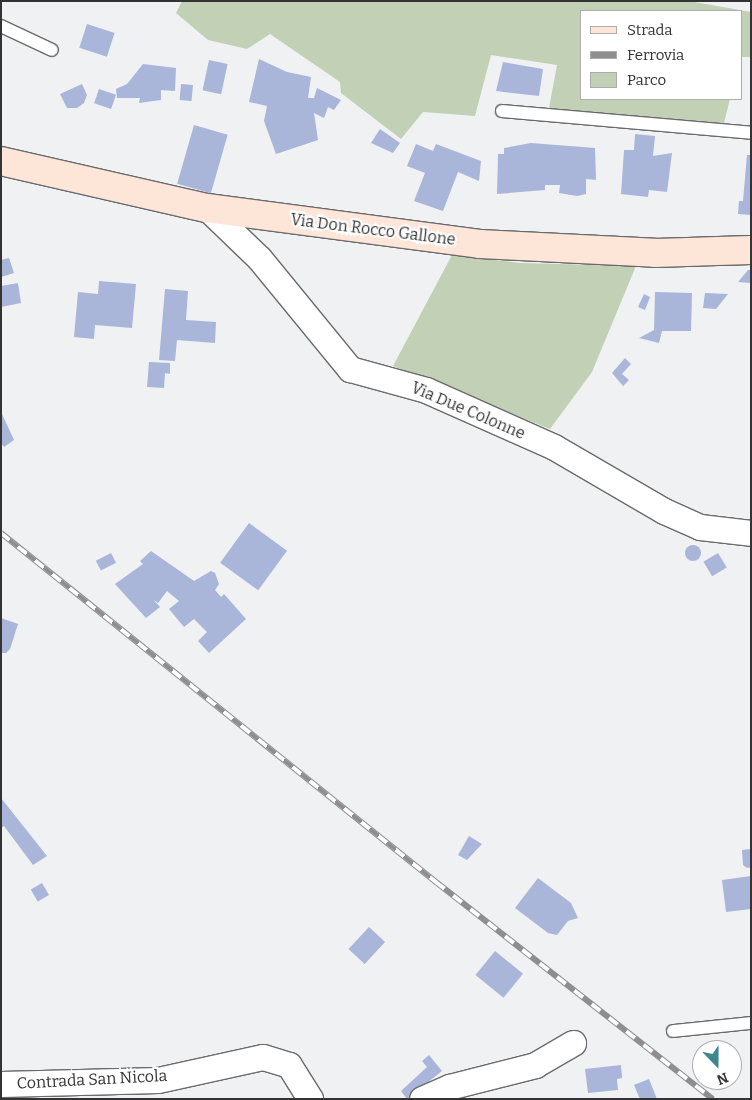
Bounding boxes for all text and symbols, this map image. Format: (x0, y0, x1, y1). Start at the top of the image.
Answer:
legend (580, 10, 742, 100)
text: Strada (627, 21, 673, 39)
text: Ferrovia (627, 46, 684, 64)
text: Parco (627, 71, 666, 89)
street label: Via Don Rocco Gallone (289, 210, 457, 250)
street label: Via Due Colonne (408, 378, 528, 444)
north arrow (692, 1040, 742, 1090)
street label: Contrada San Nicola (16, 1066, 168, 1094)
text: N (714, 1069, 731, 1088)

